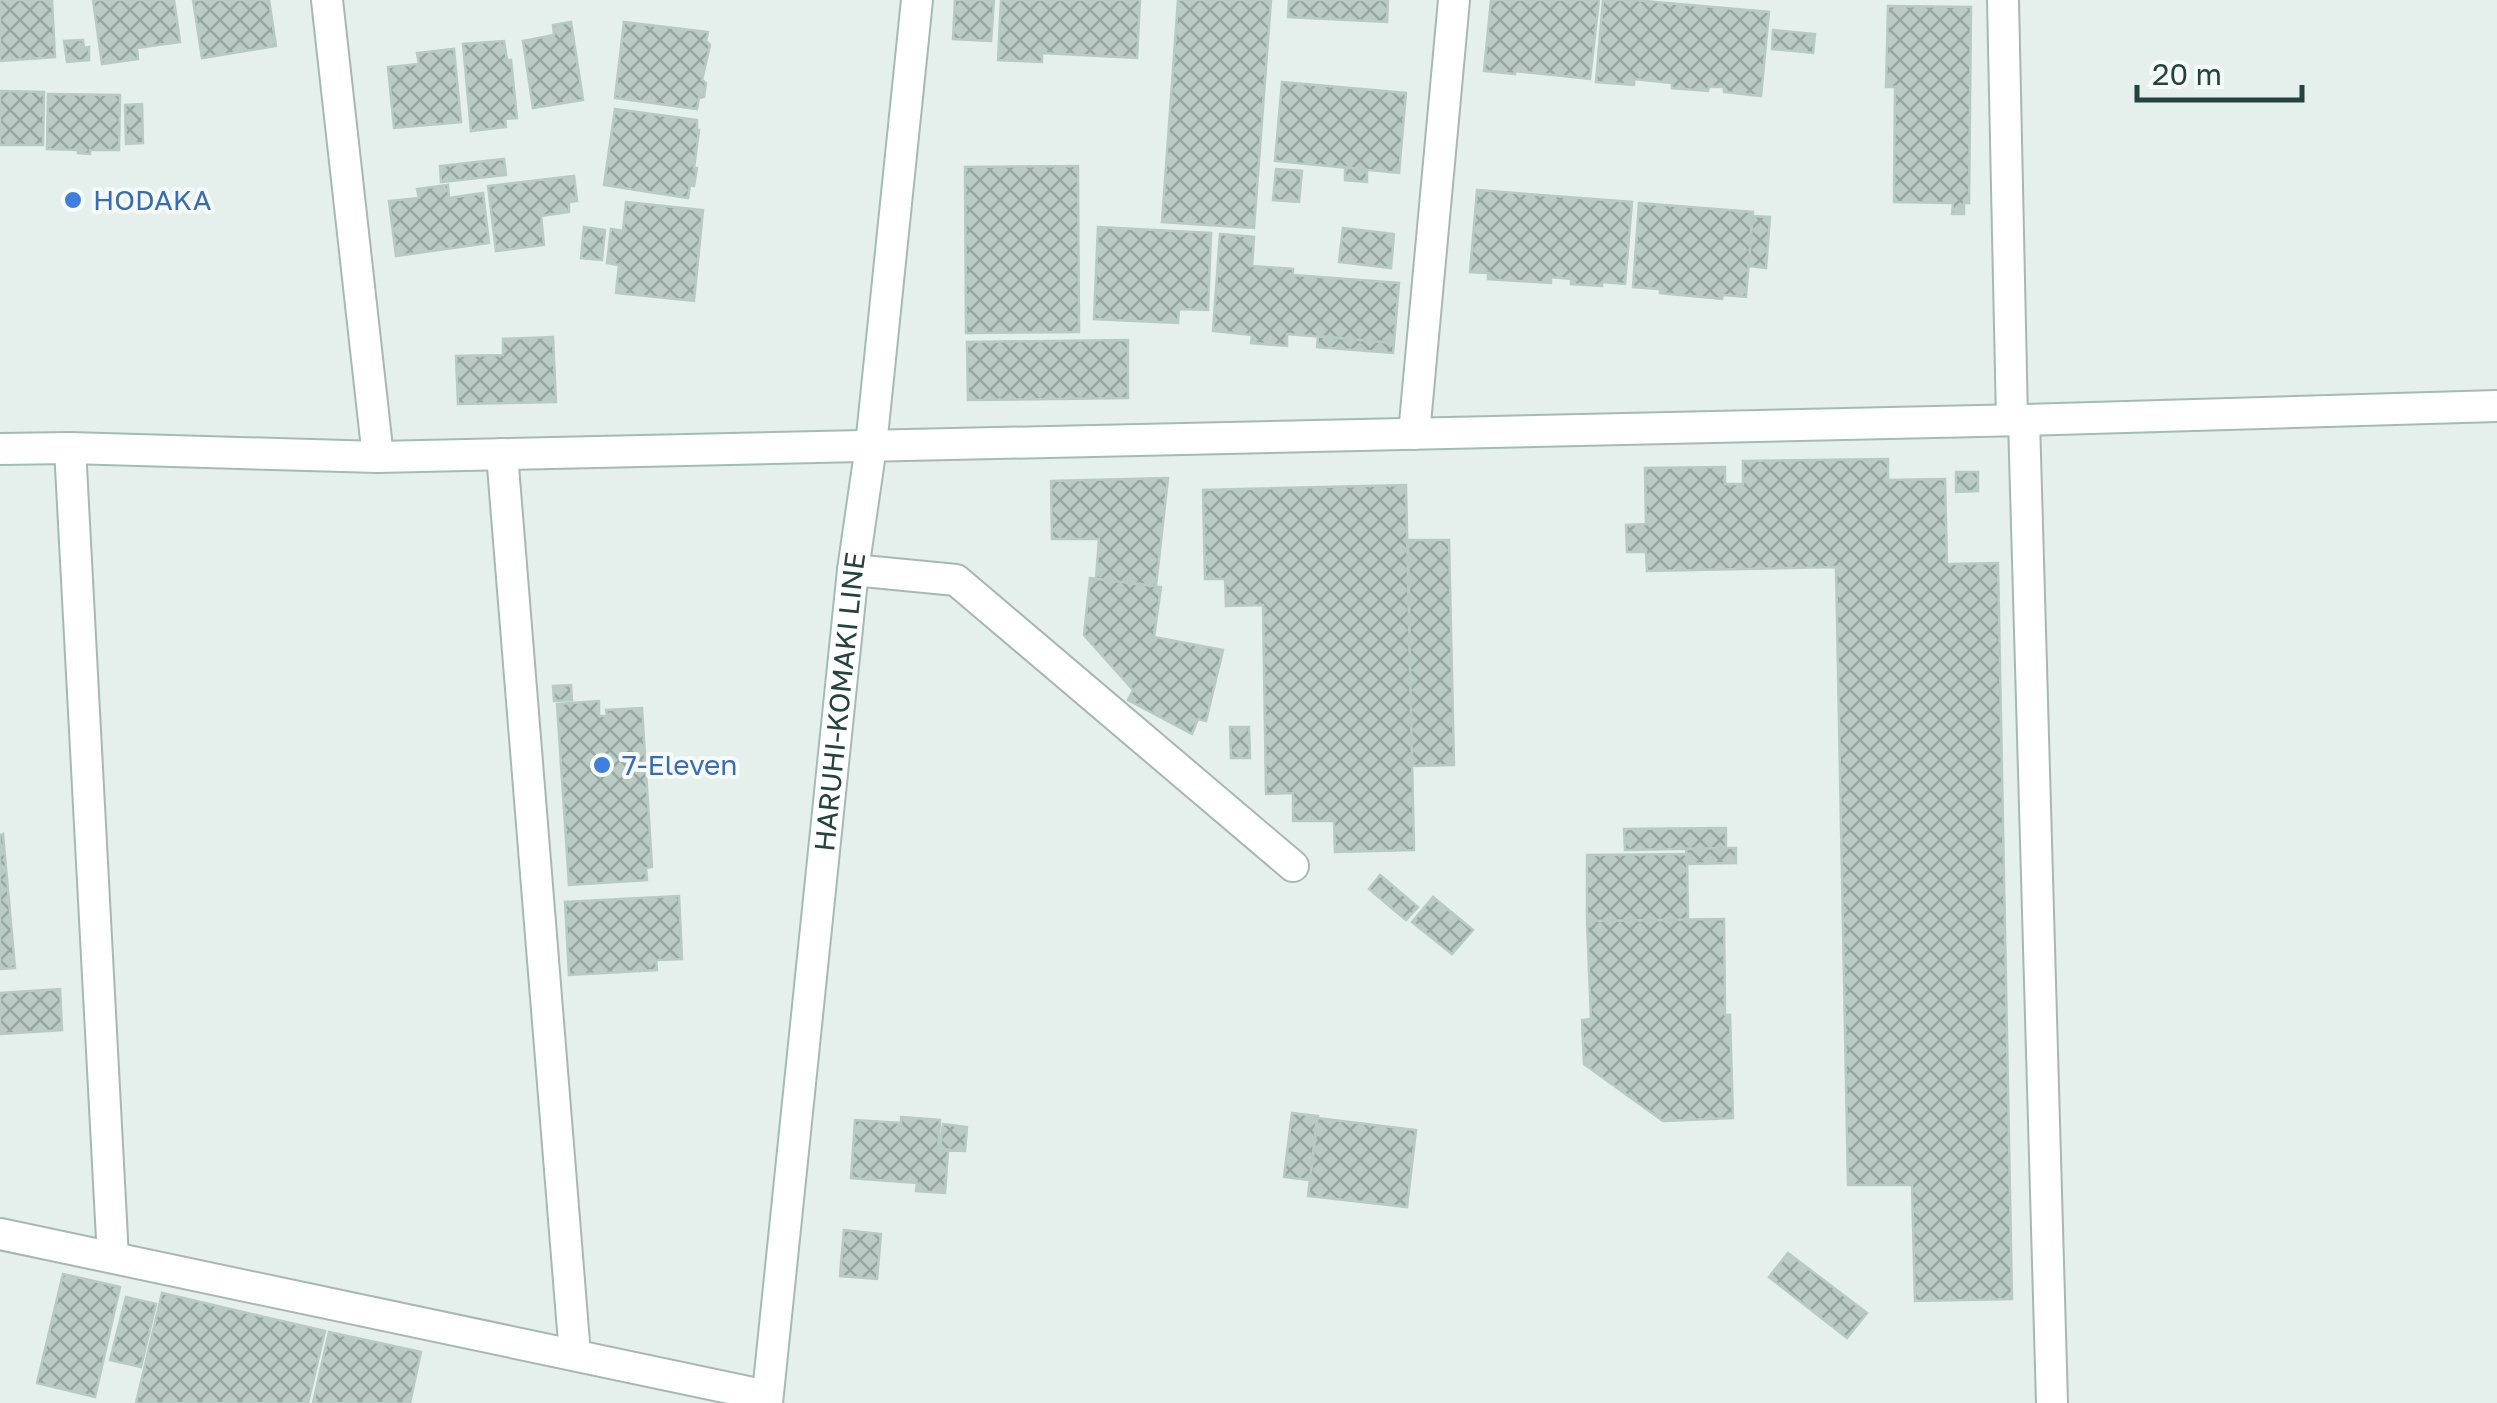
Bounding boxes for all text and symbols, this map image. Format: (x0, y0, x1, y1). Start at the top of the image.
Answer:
scale bar (2137, 40, 2302, 102)
text: 20 m (2152, 56, 2222, 92)
place label: HODAKA (93, 183, 212, 216)
marker: HODAKA (62, 189, 84, 211)
street label: HARUHI-KOMAKI LINE (807, 550, 871, 853)
place label: 7-Eleven (622, 748, 738, 781)
marker: 7-Eleven (591, 754, 613, 776)

